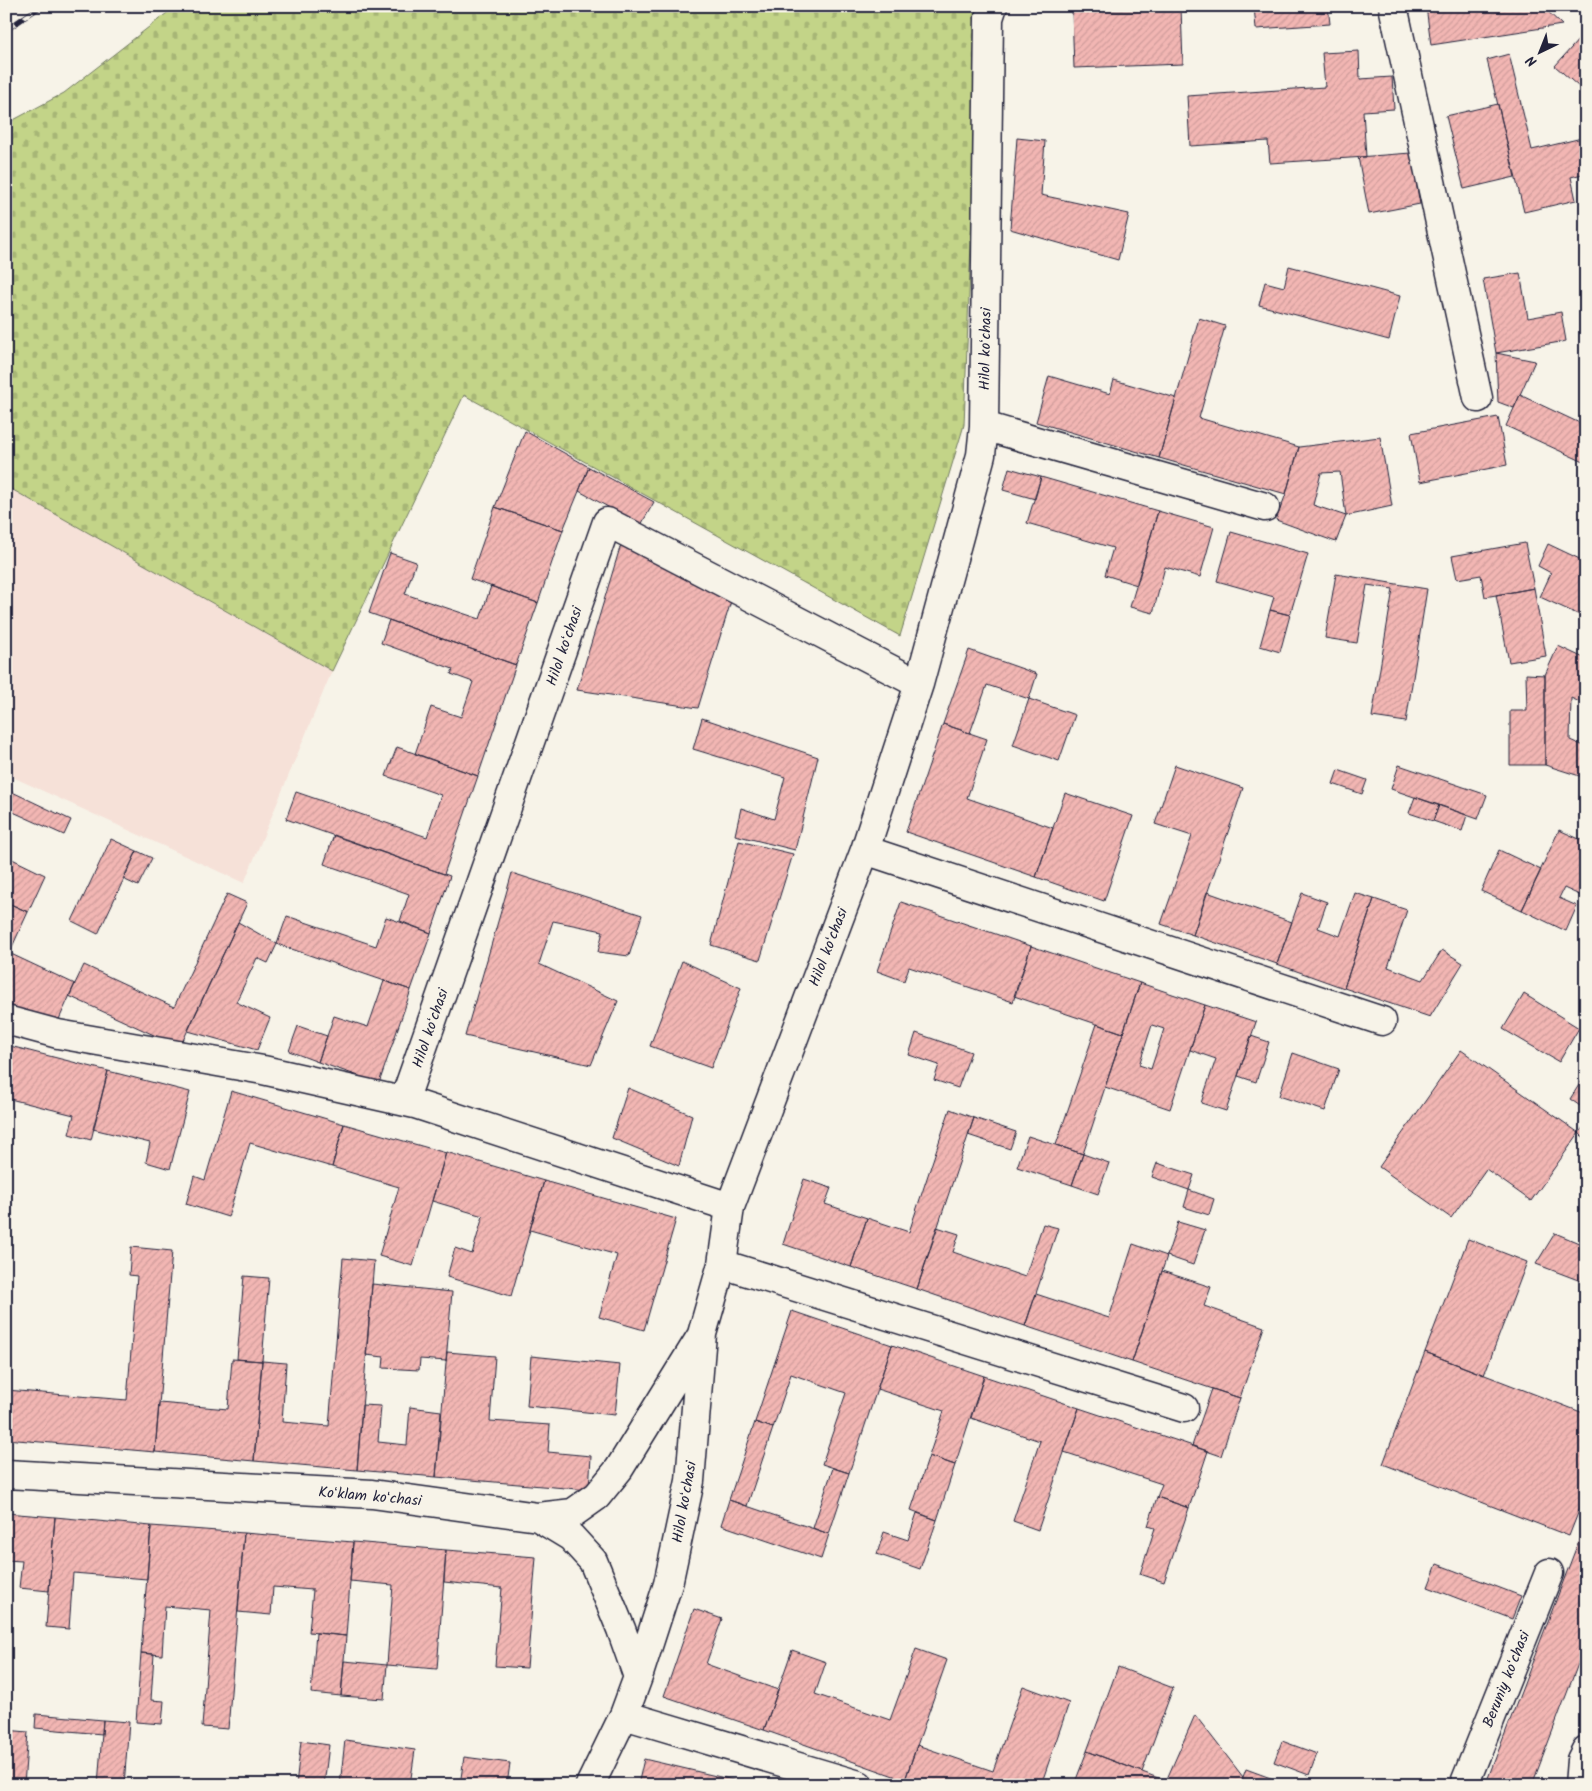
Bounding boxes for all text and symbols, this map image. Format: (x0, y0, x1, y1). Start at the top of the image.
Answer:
north arrow (1514, 28, 1564, 78)
text: N (1521, 50, 1543, 72)
street label: Hilol koʻchasi (973, 306, 999, 391)
street label: Hilol koʻchasi (540, 602, 590, 689)
street label: Hilol koʻchasi (803, 903, 855, 990)
street label: Hilol koʻchasi (406, 984, 456, 1071)
street label: Hilol koʻchasi (666, 1458, 704, 1545)
street label: Koʻklam koʻchasi (317, 1481, 424, 1514)
street label: Beruniy koʻchasi (1477, 1626, 1538, 1731)

